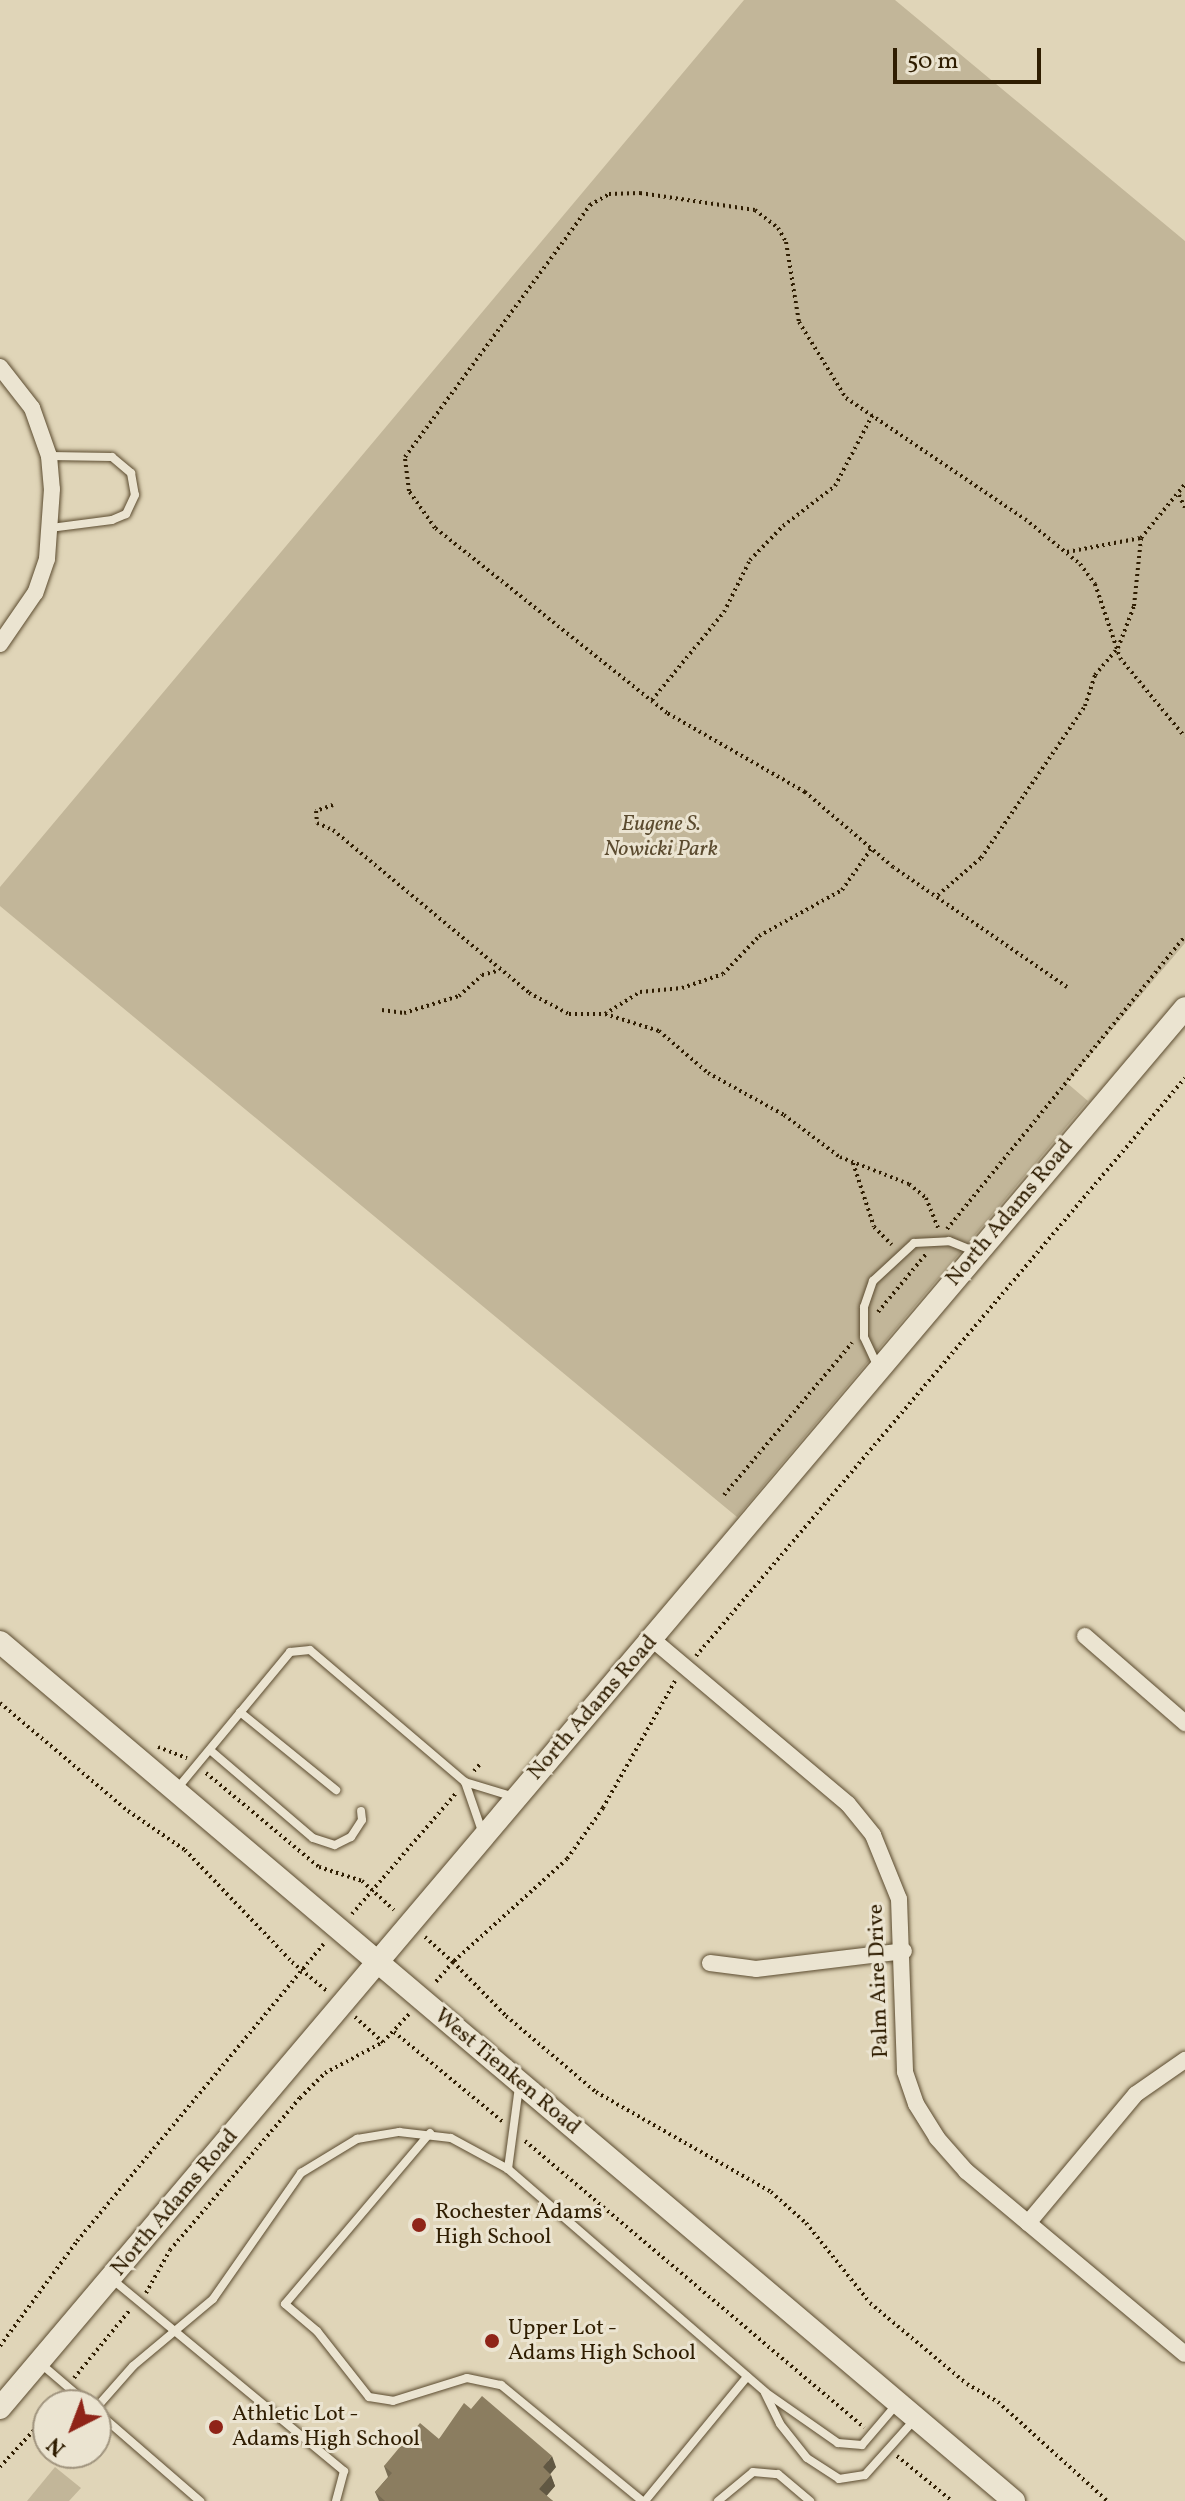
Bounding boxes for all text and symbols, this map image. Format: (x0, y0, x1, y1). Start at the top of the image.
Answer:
scale bar (897, 32, 1045, 82)
text: 50 m (907, 45, 959, 79)
park label: Eugene S. Nowicki Park (604, 811, 718, 862)
street label: North Adams Road (941, 1134, 1079, 1292)
street label: North Adams Road (523, 1630, 663, 1786)
street label: Palm Aire Drive (863, 1904, 895, 2058)
street label: West Tienken Road (428, 2003, 586, 2141)
street label: North Adams Road (106, 2124, 244, 2282)
place label: Rochester Adams High School (435, 2199, 602, 2250)
marker: Rochester Adams High School (410, 2216, 428, 2234)
place label: Upper Lot - Adams High School (508, 2315, 696, 2366)
marker: Upper Lot - Adams High School (483, 2332, 501, 2350)
north arrow (32, 2389, 112, 2469)
place label: Athletic Lot - Adams High School (232, 2401, 420, 2452)
marker: Athletic Lot - Adams High School (207, 2418, 225, 2436)
text: N (41, 2429, 73, 2463)

